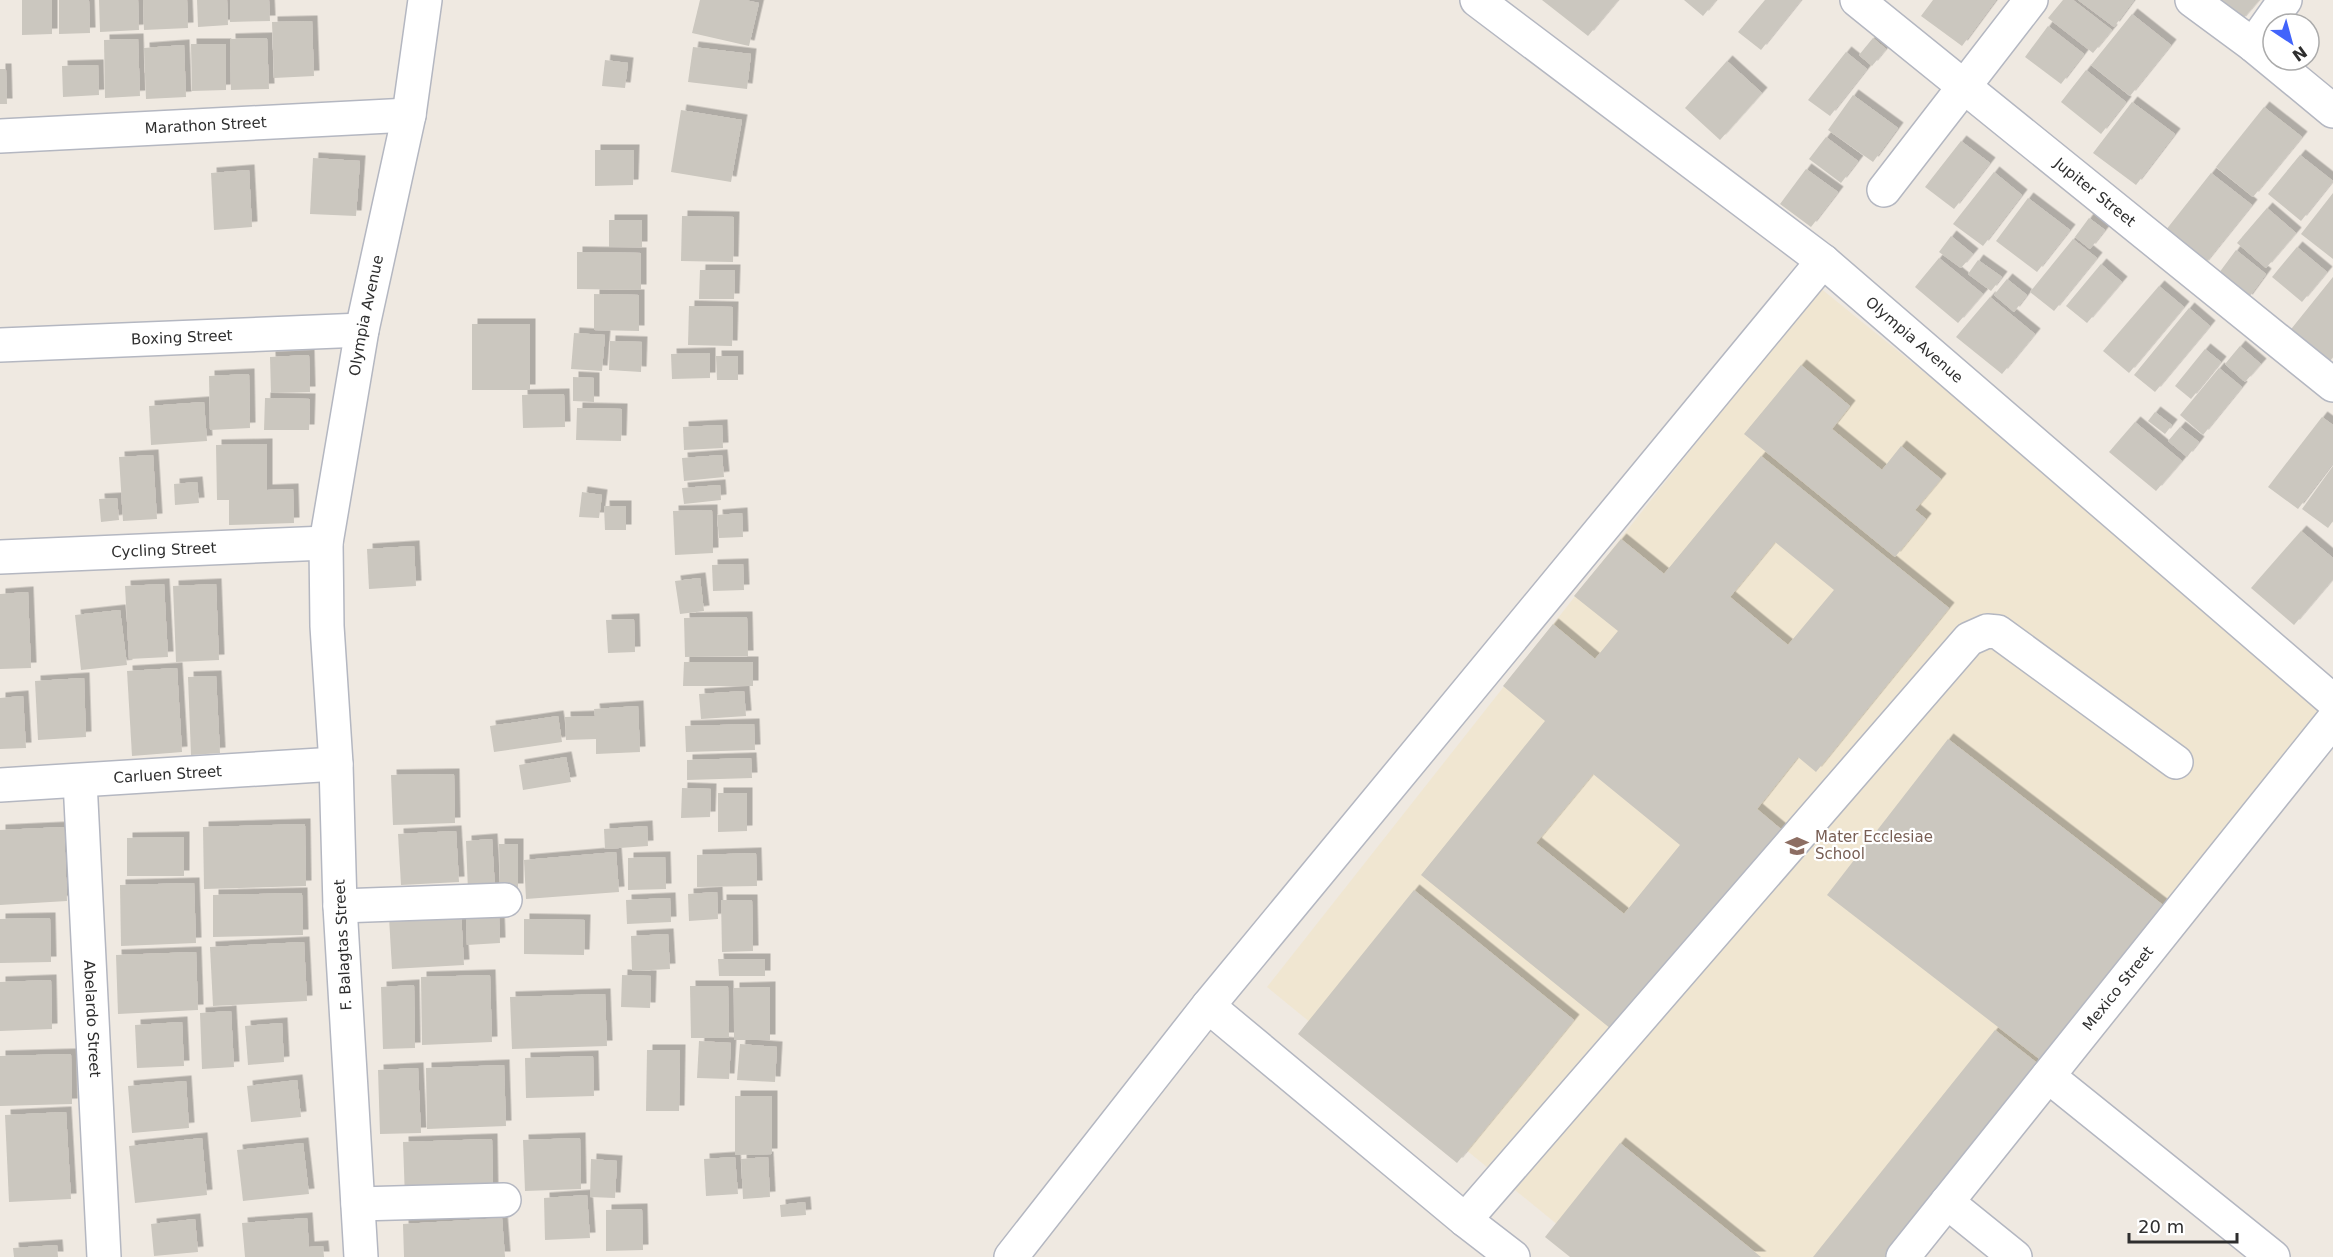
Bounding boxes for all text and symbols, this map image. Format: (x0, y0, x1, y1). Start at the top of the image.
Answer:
north arrow (2261, 12, 2321, 72)
text: N (2289, 42, 2311, 65)
street label: Marathon Street (144, 113, 267, 138)
street label: Jupiter Street (2050, 154, 2139, 231)
street label: Olympia Avenue (345, 253, 387, 377)
street label: Olympia Avenue (1862, 293, 1967, 387)
street label: Boxing Street (131, 326, 233, 349)
street label: Cycling Street (111, 539, 217, 561)
street label: Carluen Street (113, 762, 223, 787)
place label: Mater Ecclesiae School (1815, 828, 1933, 863)
school or university icon: Mater Ecclesiae School (1784, 833, 1810, 859)
street label: F. Balagtas Street (331, 879, 355, 1011)
street label: Mexico Street (2079, 943, 2157, 1034)
street label: Abelardo Street (80, 960, 104, 1078)
scale bar (2129, 1206, 2237, 1244)
text: 20 m (2138, 1216, 2184, 1237)

